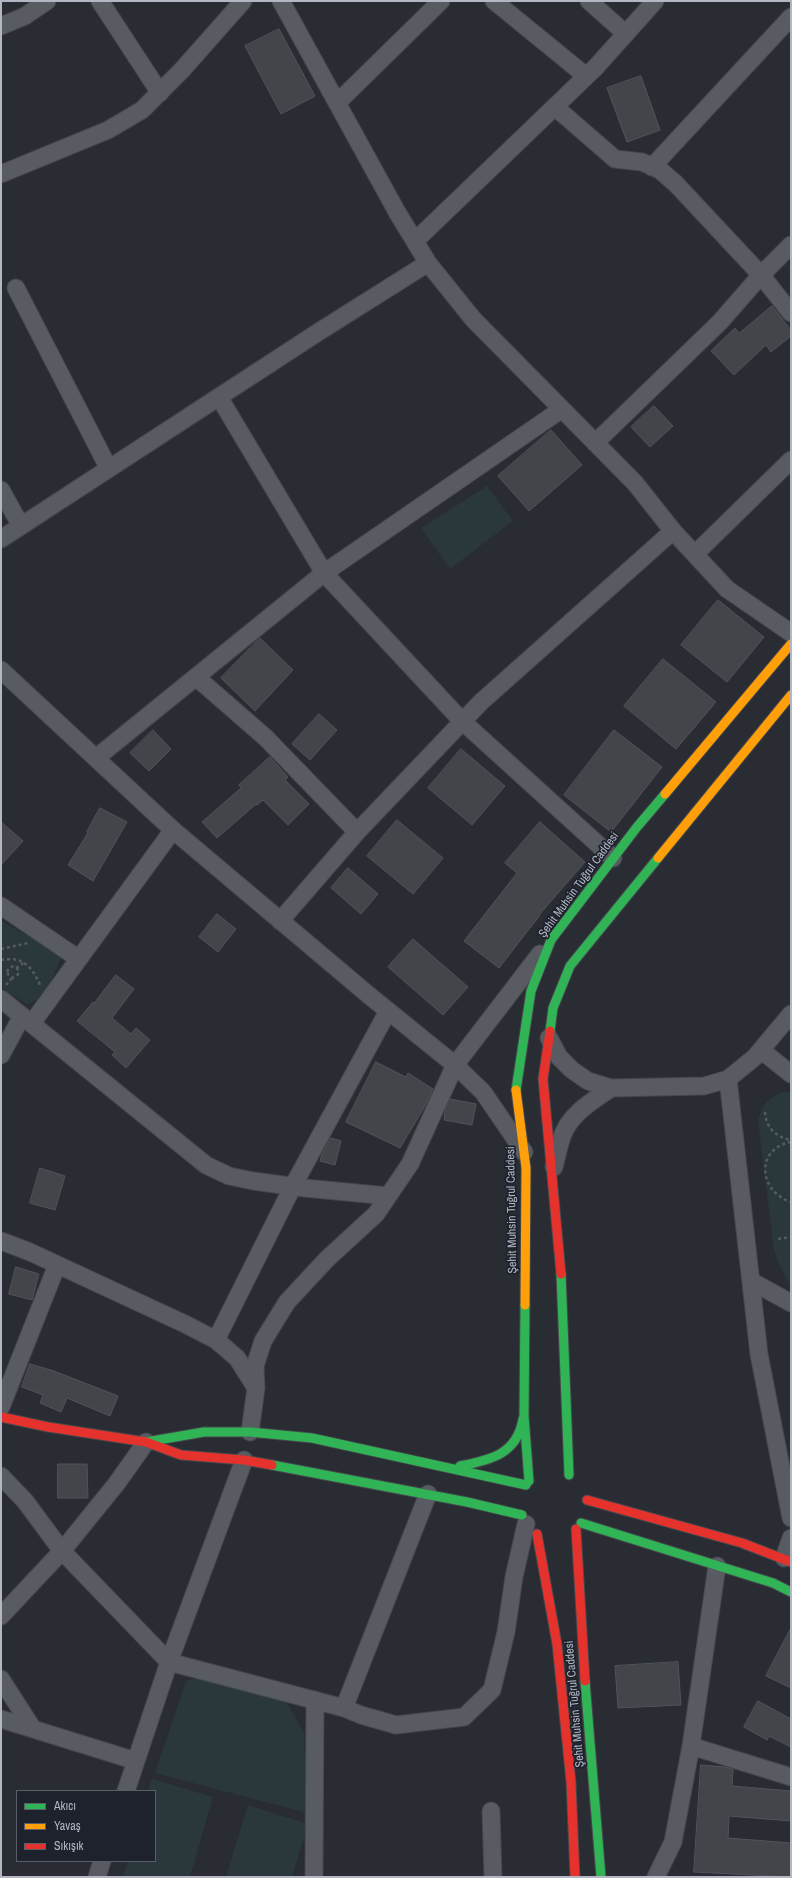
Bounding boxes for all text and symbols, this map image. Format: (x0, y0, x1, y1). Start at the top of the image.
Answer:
street label: Şehit Muhsin Tuğrul Caddesi (536, 829, 622, 941)
street label: Şehit Muhsin Tuğrul Caddesi (504, 1146, 520, 1274)
street label: Şehit Muhsin Tuğrul Caddesi (562, 1640, 588, 1768)
legend (16, 1790, 156, 1862)
text: Akıcı (54, 1798, 76, 1814)
text: Yavaş (54, 1818, 81, 1834)
text: Sıkışık (54, 1838, 84, 1854)

